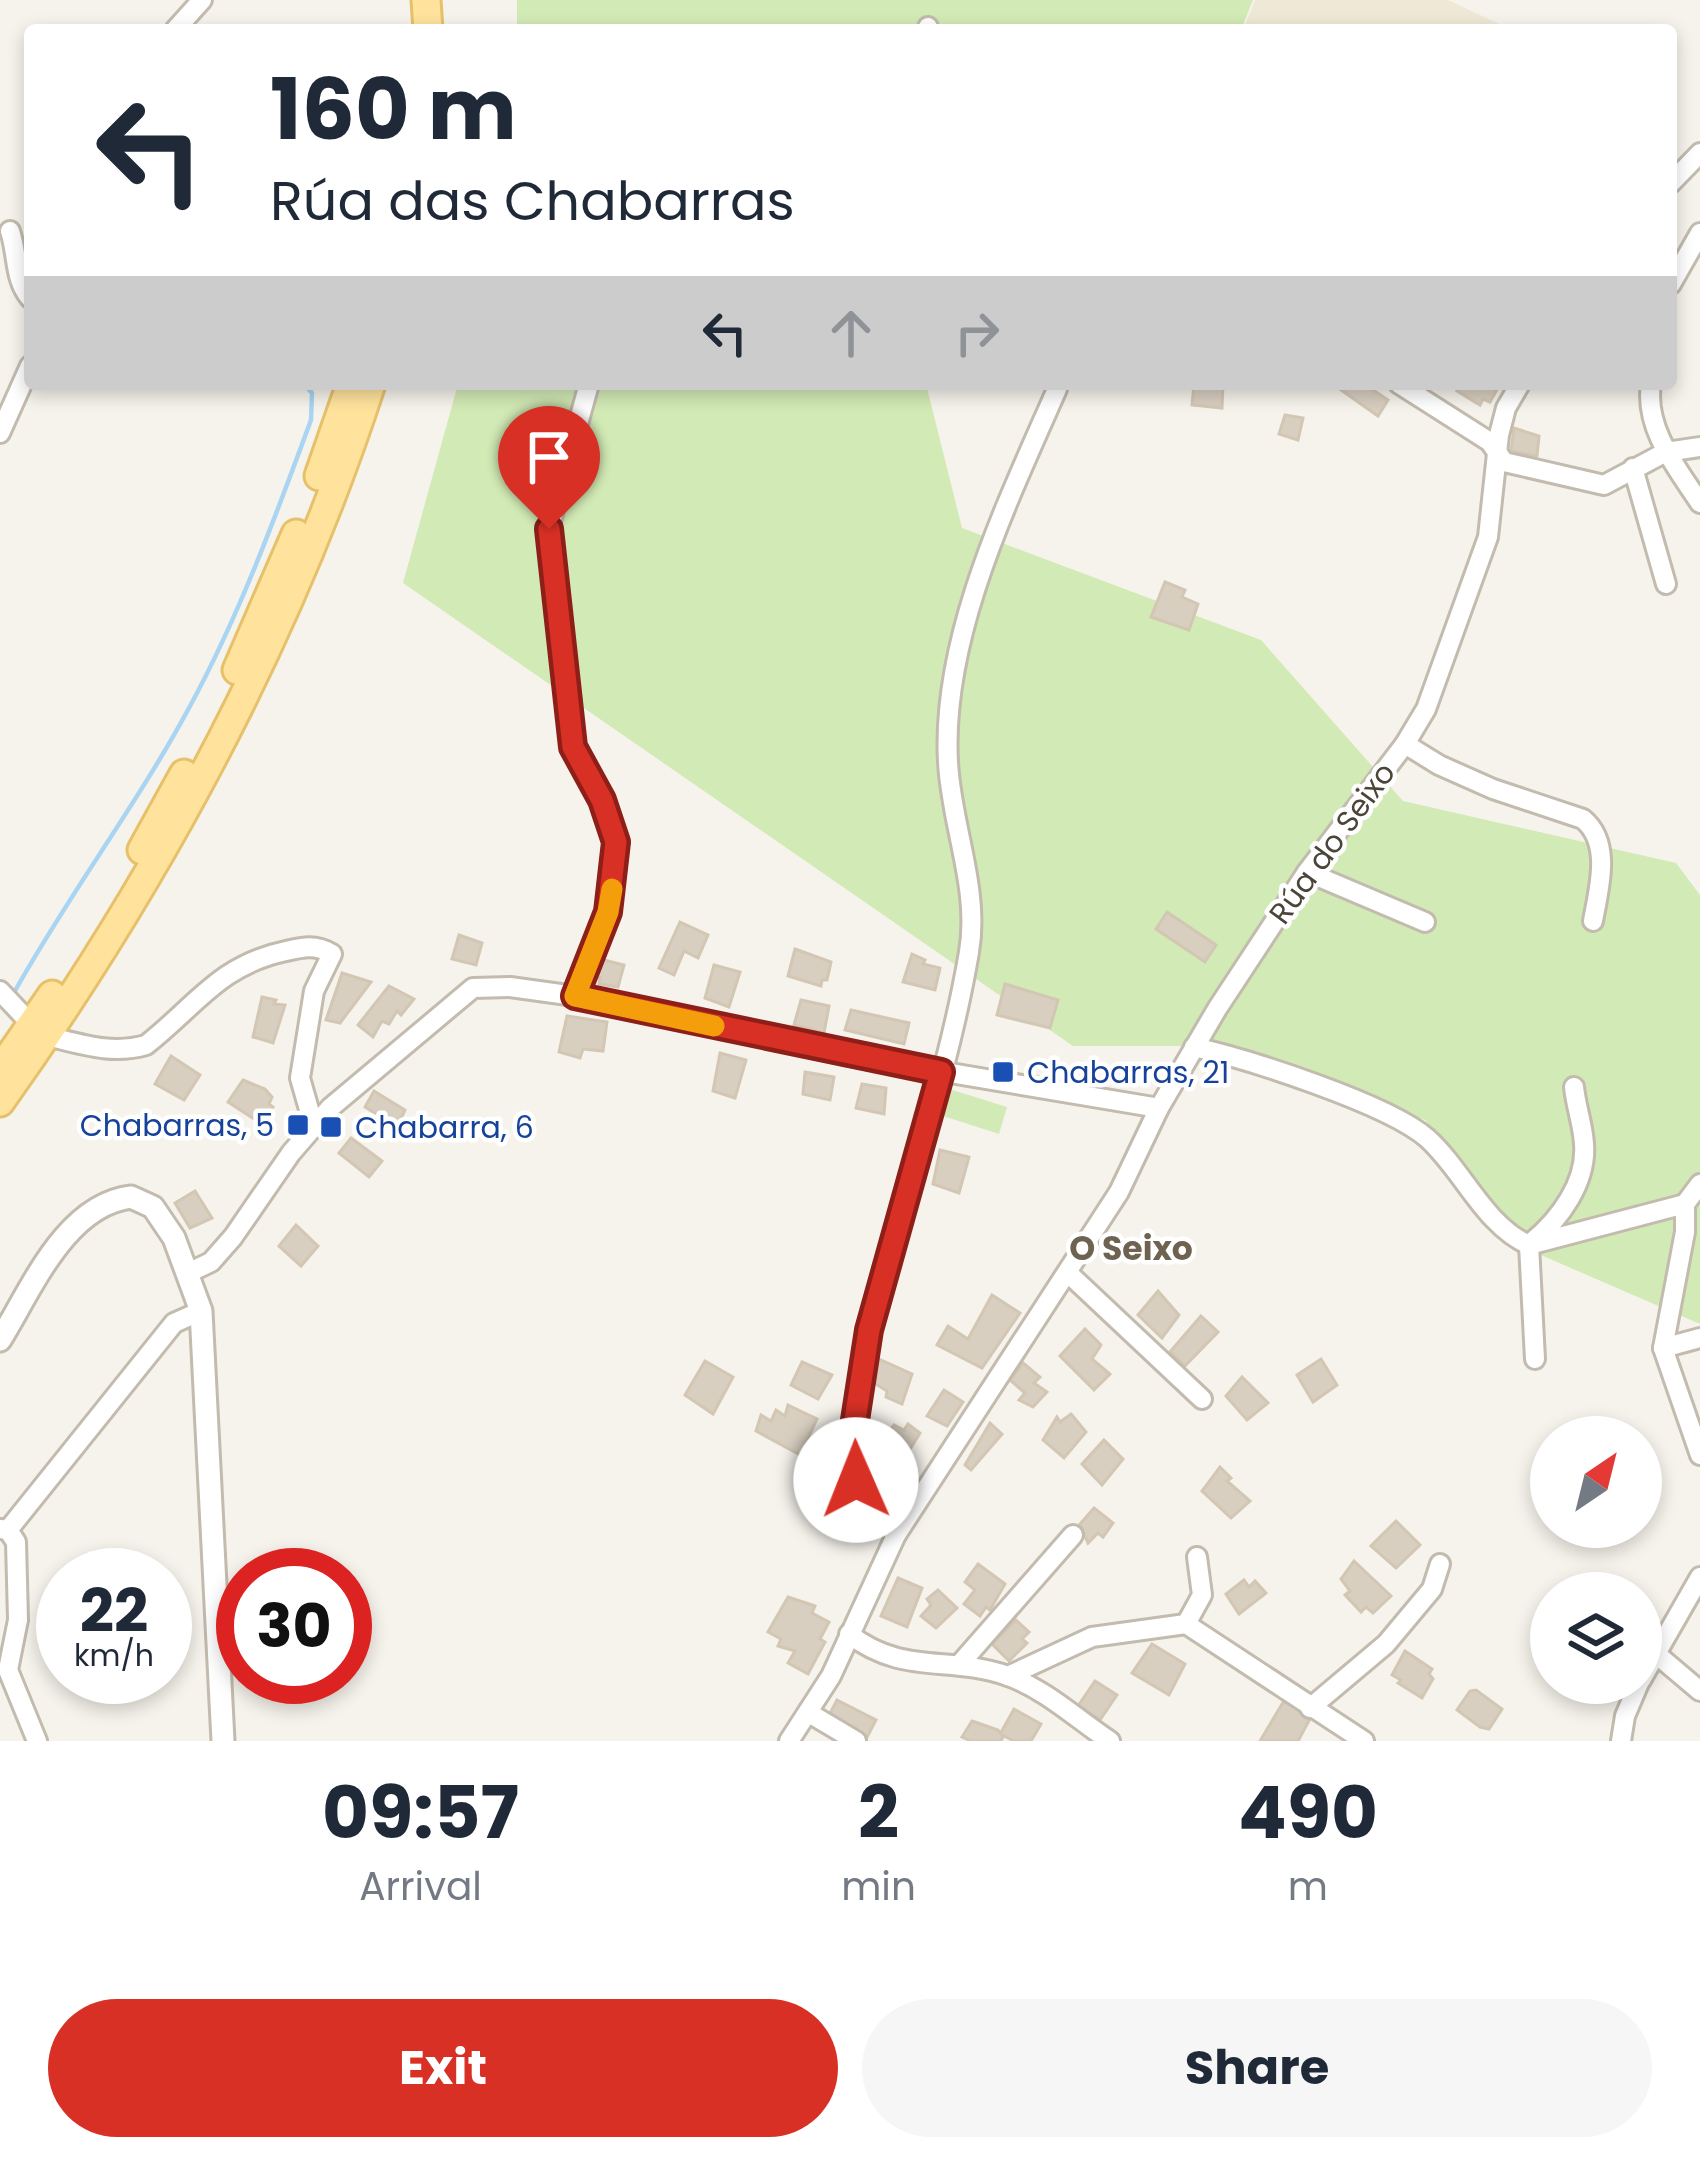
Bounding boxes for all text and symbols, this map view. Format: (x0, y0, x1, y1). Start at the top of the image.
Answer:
text: 160 m (270, 51, 517, 168)
icon: left (72, 72, 228, 228)
text: Rúa das Chabarras (270, 163, 795, 239)
icon: left (692, 300, 758, 366)
icon: ahead (818, 300, 884, 366)
icon: right (944, 300, 1010, 366)
pin (498, 406, 600, 529)
icon: arrive (516, 424, 582, 490)
street label: Rúa do Seixo (1259, 753, 1405, 933)
place label: Chabarras, 21 (1027, 1051, 1229, 1094)
marker: Chabarras, 21 (990, 1059, 1016, 1085)
place label: Chabarras, 5 (80, 1104, 274, 1147)
place label: Chabarra, 6 (355, 1106, 534, 1149)
marker: Chabarras, 5 (285, 1112, 311, 1138)
marker: Chabarra, 6 (318, 1114, 344, 1140)
district label: O Seixo (1069, 1225, 1193, 1272)
north arrow (1530, 1416, 1662, 1548)
map controls (1530, 1416, 1662, 1704)
position arrow (793, 1417, 919, 1543)
speed limit sign: 30 (216, 1548, 372, 1704)
text: 22 (80, 1569, 148, 1653)
button: layers (1530, 1572, 1662, 1704)
text: km/h (74, 1634, 154, 1677)
text: 09:57 (322, 1762, 519, 1863)
text: 2 (858, 1762, 899, 1863)
text: 490 (1238, 1762, 1378, 1863)
text: Arrival (359, 1859, 482, 1914)
text: min (841, 1859, 916, 1914)
text: m (1288, 1859, 1328, 1914)
button: Exit (48, 1999, 838, 2137)
button: Share (862, 1999, 1652, 2137)

